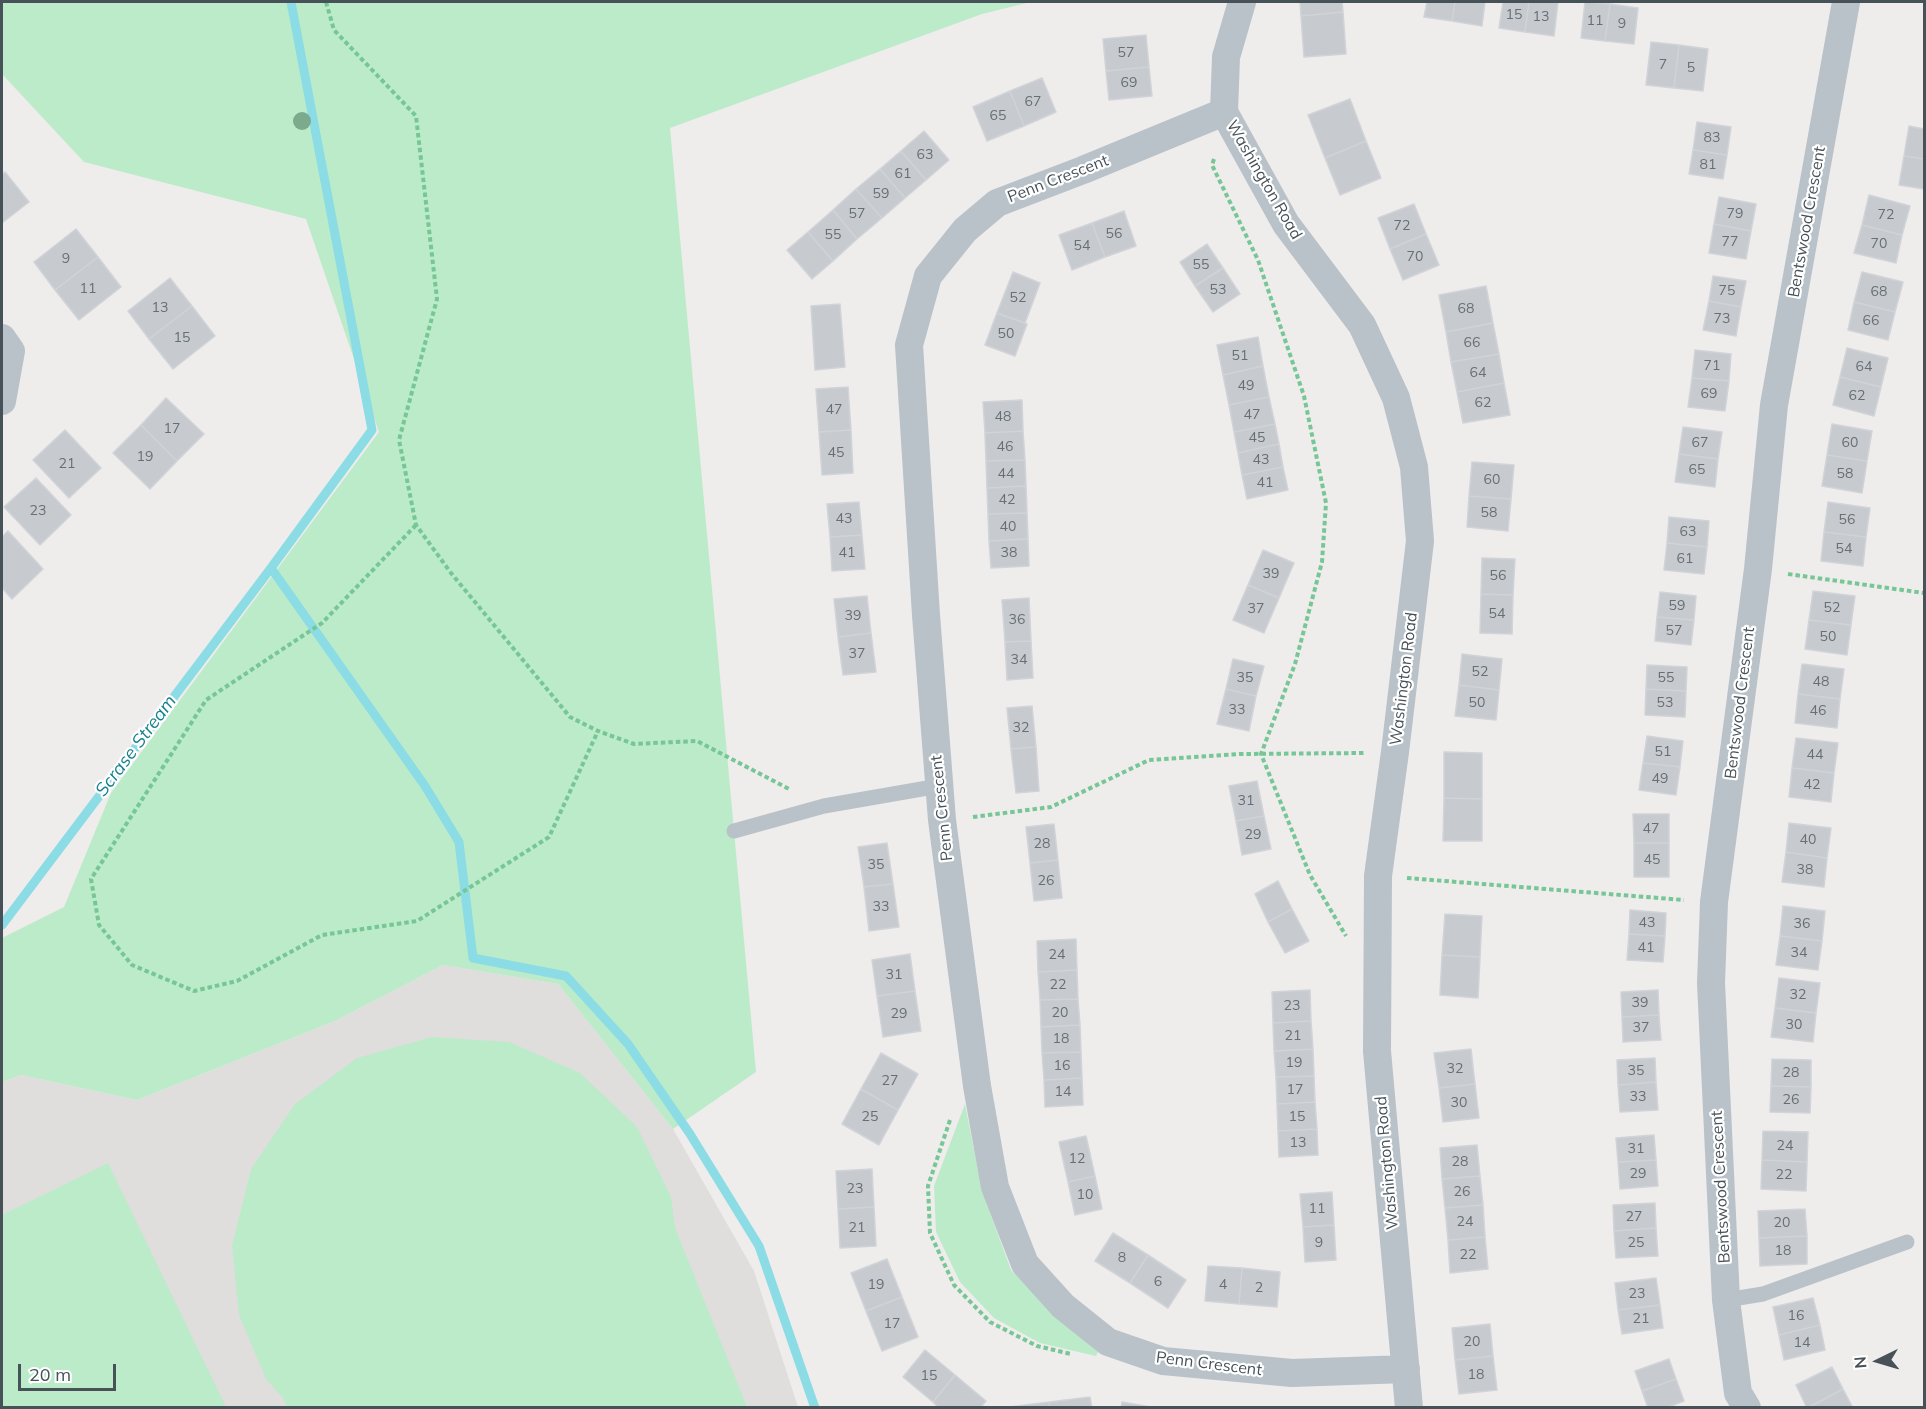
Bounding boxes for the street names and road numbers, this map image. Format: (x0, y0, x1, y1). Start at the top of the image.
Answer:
street label: Washington Road (1222, 117, 1306, 243)
street label: Bentswood Crescent (1784, 145, 1830, 299)
street label: Penn Crescent (1005, 151, 1111, 207)
street label: Washington Road (1386, 611, 1422, 747)
street label: Bentswood Crescent (1721, 626, 1759, 780)
street label: Penn Crescent (927, 754, 957, 862)
street label: Washington Road (1372, 1095, 1402, 1231)
street label: Bentswood Crescent (1707, 1110, 1735, 1264)
street label: Penn Crescent (1155, 1348, 1263, 1380)

